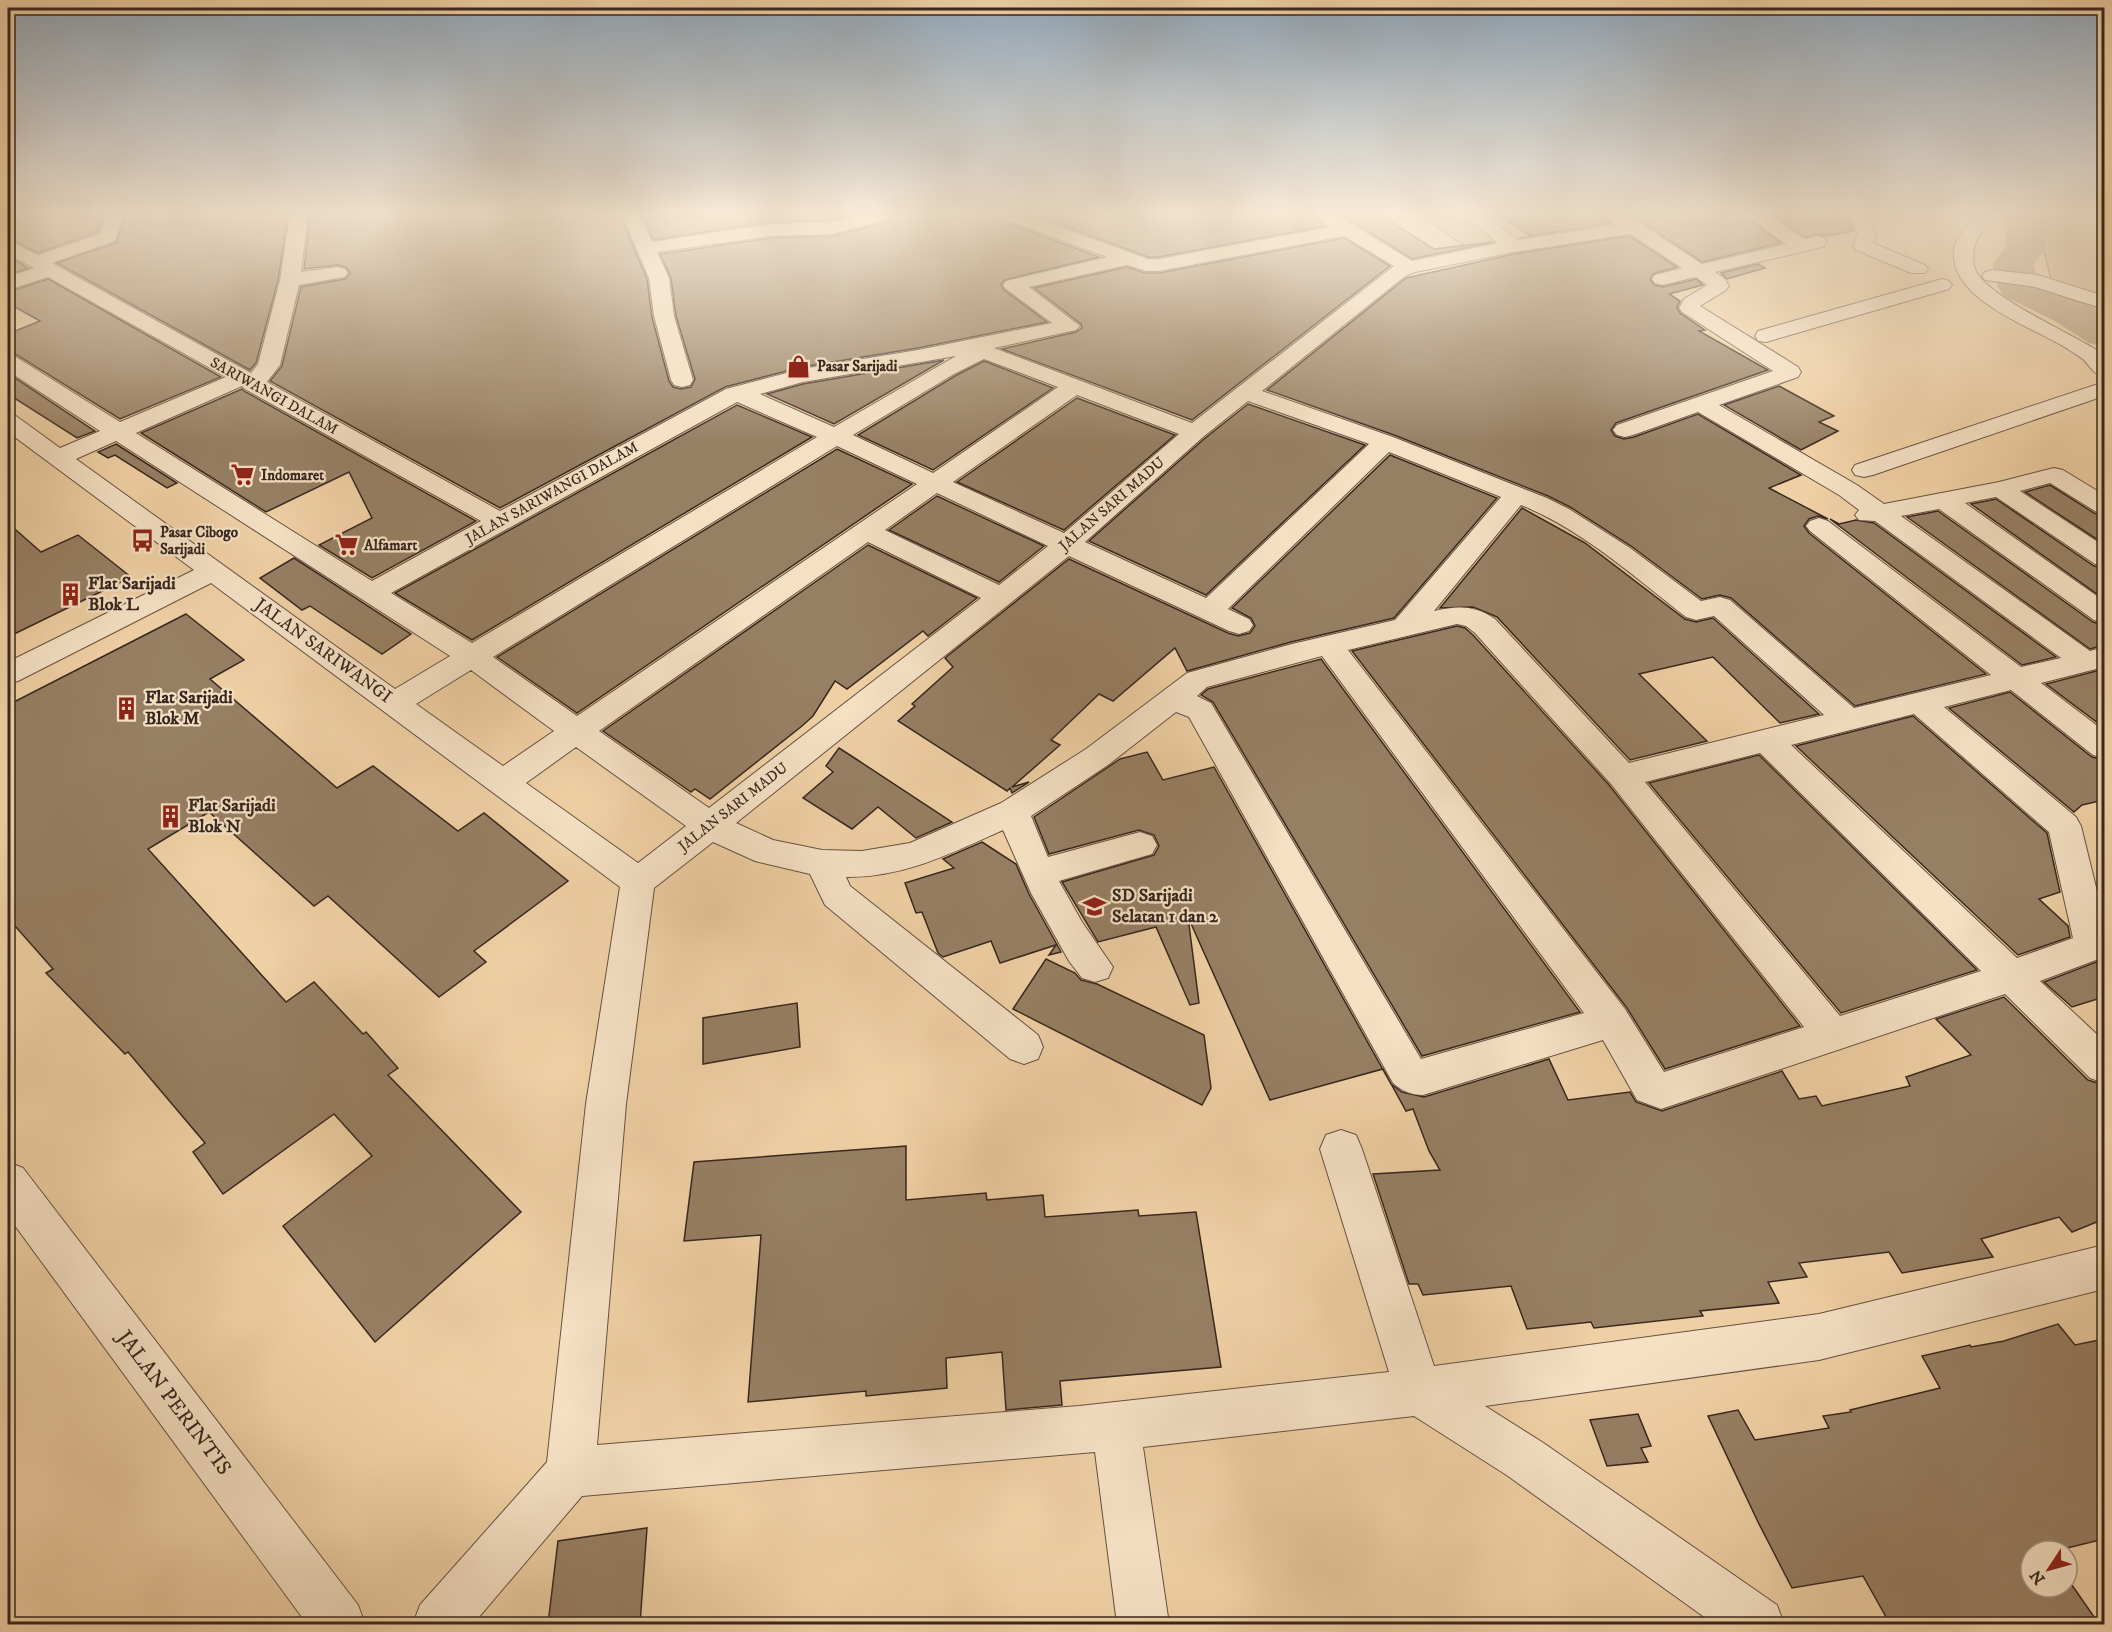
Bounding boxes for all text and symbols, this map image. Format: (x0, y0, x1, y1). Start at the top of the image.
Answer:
street label: SARIWANGI DALAM (207, 353, 342, 439)
shop icon: Pasar Sarijadi (786, 353, 812, 379)
place label: Pasar Sarijadi (817, 357, 897, 376)
street label: JALAN SARIWANGI DALAM (460, 437, 642, 549)
street label: JALAN SARI MADU (1054, 453, 1169, 556)
supermarket icon: Indomaret (230, 462, 256, 488)
place label: Indomaret (261, 466, 324, 485)
place label: Pasar Cibogo Sarijadi (160, 523, 239, 559)
bus stop icon: Pasar Cibogo Sarijadi (129, 528, 155, 554)
supermarket icon: Alfamart (333, 532, 359, 558)
place label: Alfamart (363, 536, 417, 555)
place label: Flat Sarijadi Blok L (88, 573, 176, 616)
building icon: Flat Sarijadi Blok L (57, 581, 83, 607)
street label: JALAN SARIWANGI (249, 593, 396, 708)
place label: Flat Sarijadi Blok M (145, 687, 233, 730)
building icon: Flat Sarijadi Blok M (114, 695, 140, 721)
street label: JALAN SARI MADU (673, 758, 792, 857)
place label: Flat Sarijadi Blok N (188, 795, 276, 838)
building icon: Flat Sarijadi Blok N (157, 803, 183, 829)
place label: SD Sarijadi Selatan 1 dan 2 (1112, 885, 1219, 928)
school or university icon: SD Sarijadi Selatan 1 dan 2 (1081, 893, 1107, 919)
street label: JALAN PERINTIS (110, 1324, 237, 1481)
north arrow (2019, 1539, 2079, 1599)
text: N (2026, 1566, 2050, 1588)

